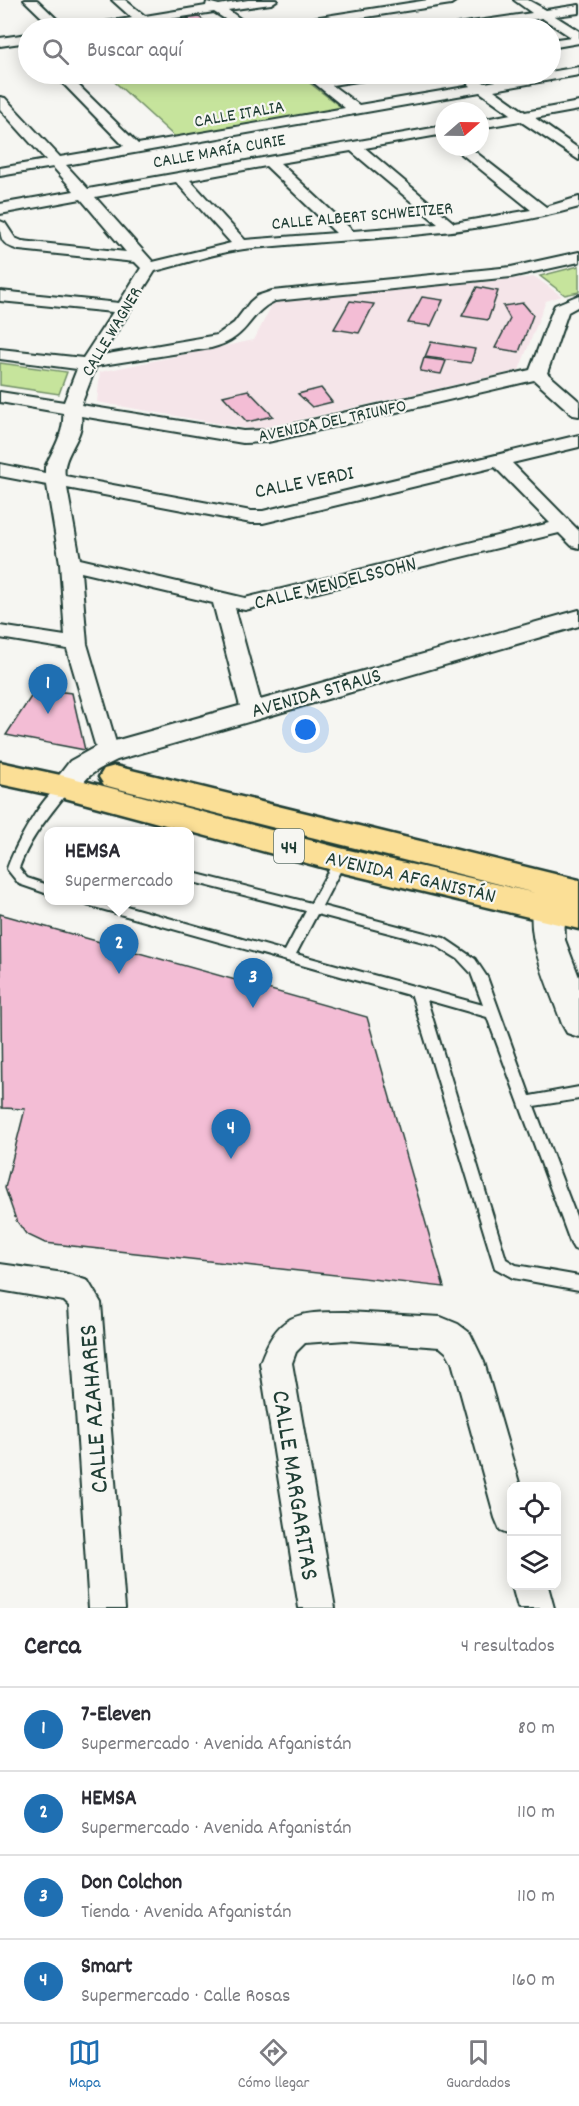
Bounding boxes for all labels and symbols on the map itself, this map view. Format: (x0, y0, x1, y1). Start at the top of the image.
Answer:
street label: CALLE ITALIA (192, 95, 287, 136)
north arrow (435, 102, 489, 156)
street label: CALLE MARÍA CURIE (151, 129, 288, 176)
street label: CALLE ALBERT SCHWEITZER (271, 197, 454, 238)
street label: CALLE WAGNER (76, 283, 150, 382)
street label: AVENIDA DEL TRIUNFO (256, 395, 409, 450)
street label: CALLE VERDI (252, 460, 357, 508)
street label: CALLE MENDELSSOHN (251, 550, 420, 620)
street label: AVENIDA STRAUS (248, 662, 385, 728)
pin: 1 (28, 664, 68, 714)
your location (291, 715, 320, 744)
road number: 44 (274, 829, 304, 863)
street label: AVENIDA AFGANISTÁN (322, 845, 498, 913)
pin: 2 (100, 924, 138, 974)
pin: 3 (234, 958, 272, 1008)
pin: 4 (212, 1110, 250, 1159)
street label: CALLE AZAHARES (71, 1323, 120, 1495)
street label: CALLE MARGARITAS (260, 1388, 327, 1583)

